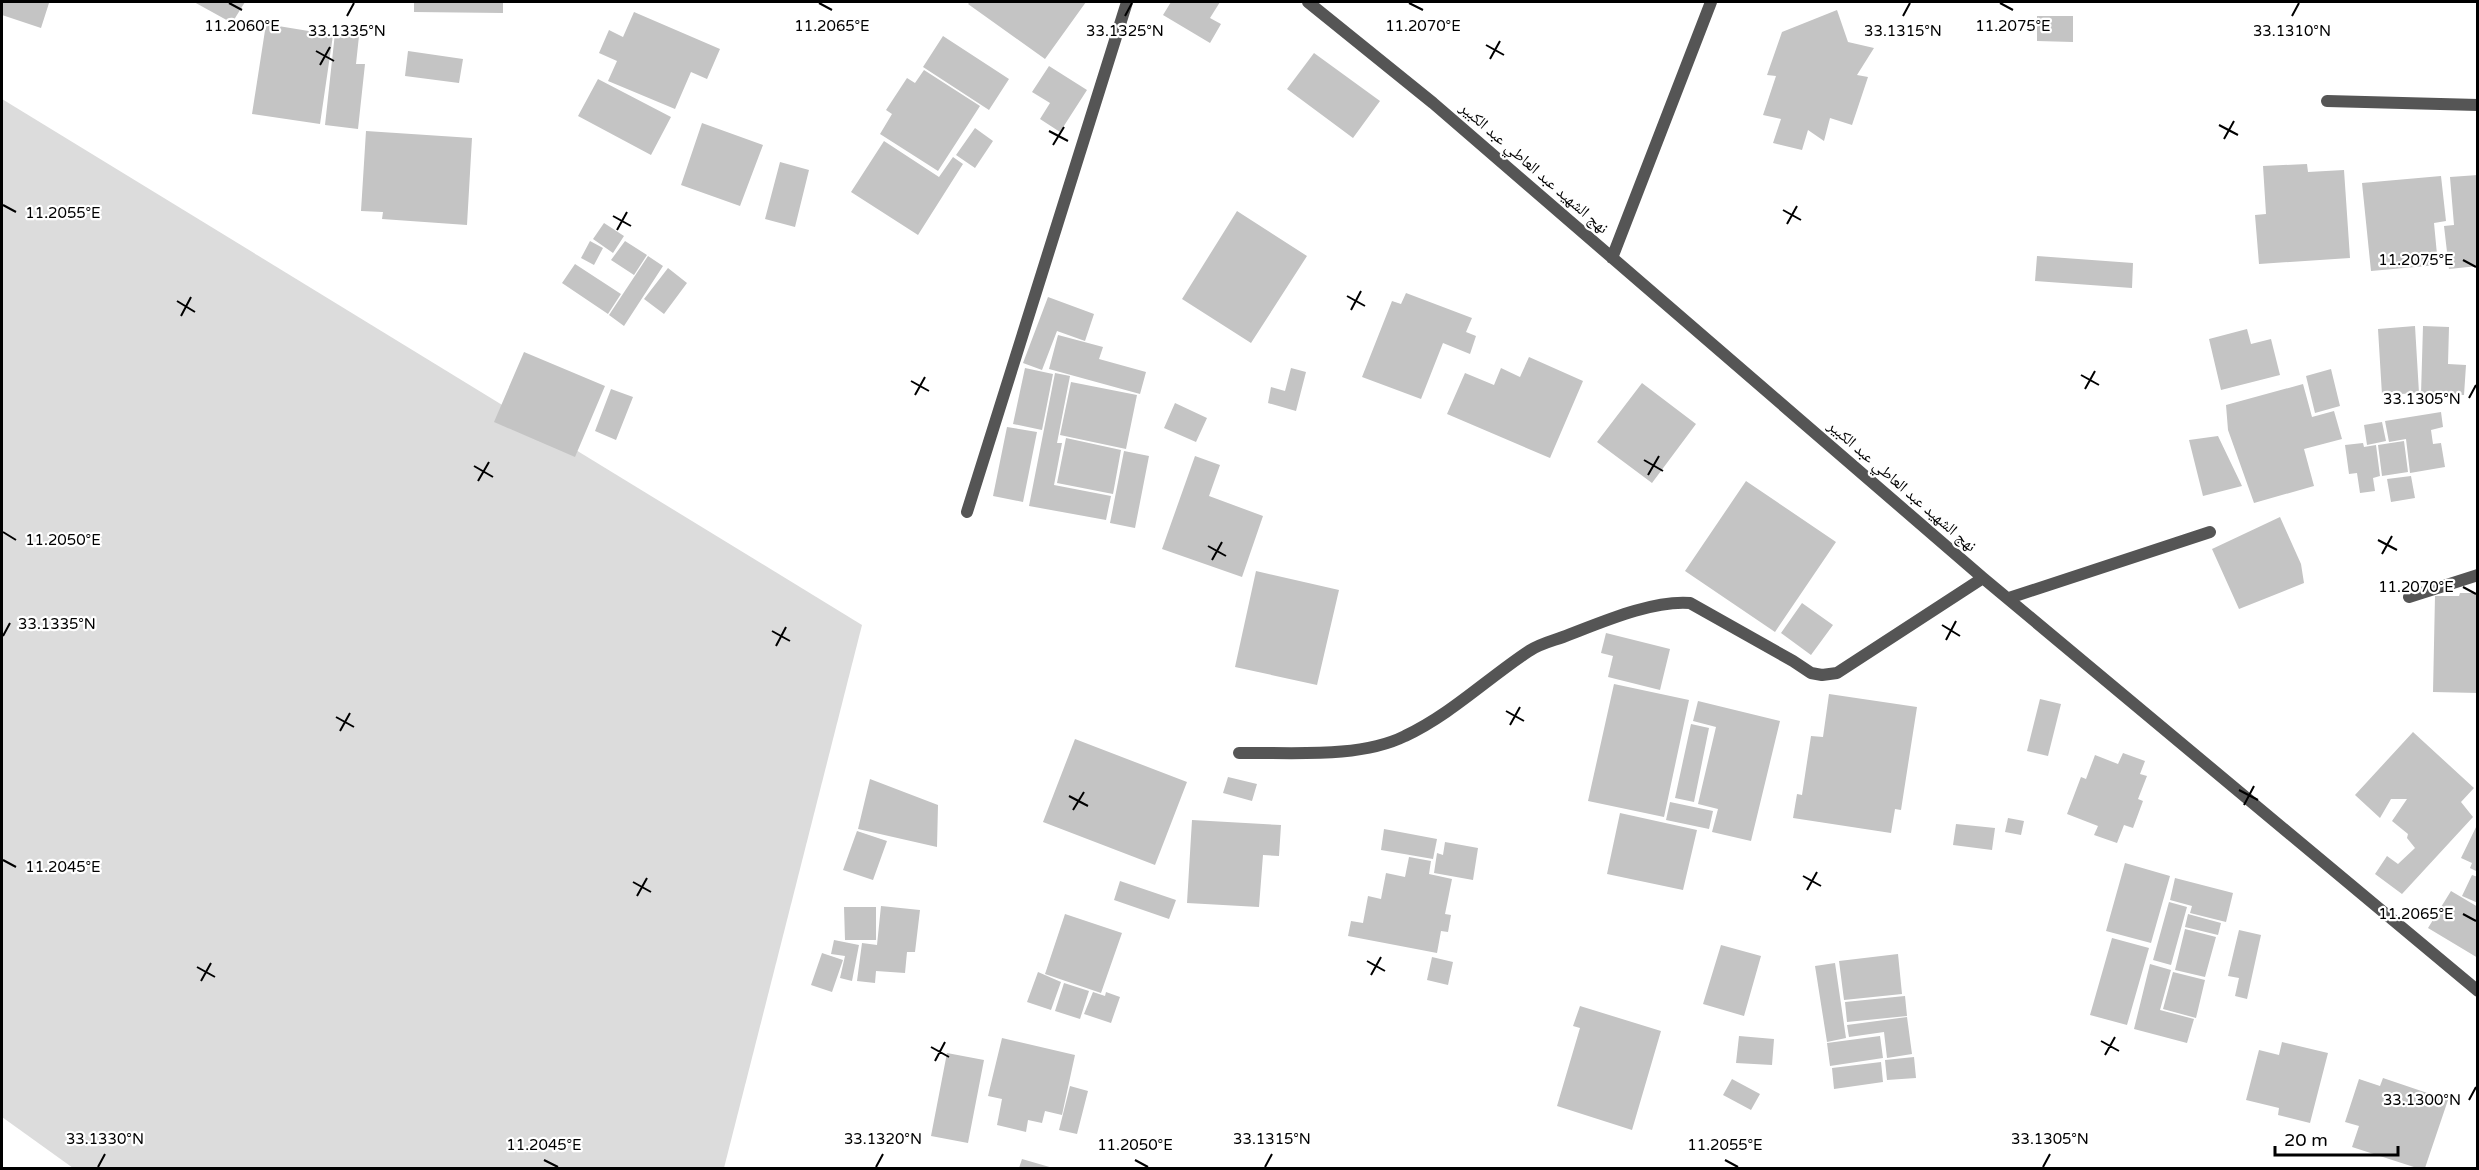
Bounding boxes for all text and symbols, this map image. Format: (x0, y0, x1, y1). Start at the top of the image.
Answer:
text: 11.2060°E (204, 17, 280, 35)
text: 11.2065°E (794, 17, 870, 35)
text: 11.2070°E (1385, 17, 1461, 35)
text: 11.2075°E (1975, 17, 2051, 35)
text: 33.1335°N (308, 22, 386, 40)
text: 33.1325°N (1086, 22, 1164, 40)
text: 33.1315°N (1864, 22, 1942, 40)
text: 33.1310°N (2253, 22, 2331, 40)
street label: نهج الشهيد عبد العاطي عبد الكبير (1453, 97, 1613, 240)
text: 11.2055°E (25, 204, 101, 222)
text: 11.2075°E (2378, 251, 2454, 269)
text: 33.1305°N (2383, 390, 2461, 408)
street label: نهج الشهيد عبد العاطي عبد الكبير (1821, 415, 1981, 558)
text: 11.2050°E (25, 531, 101, 549)
text: 11.2070°E (2378, 578, 2454, 596)
text: 33.1335°N (18, 615, 96, 633)
text: 11.2045°E (25, 858, 101, 876)
text: 11.2065°E (2378, 905, 2454, 923)
text: 33.1300°N (2383, 1091, 2461, 1109)
scale bar (2275, 1119, 2398, 1157)
text: 20 m (2284, 1129, 2328, 1151)
text: 33.1330°N (66, 1130, 144, 1148)
text: 33.1320°N (844, 1130, 922, 1148)
text: 33.1315°N (1233, 1130, 1311, 1148)
text: 33.1305°N (2011, 1130, 2089, 1148)
text: 11.2045°E (506, 1136, 582, 1154)
text: 11.2050°E (1097, 1136, 1173, 1154)
text: 11.2055°E (1687, 1136, 1763, 1154)

